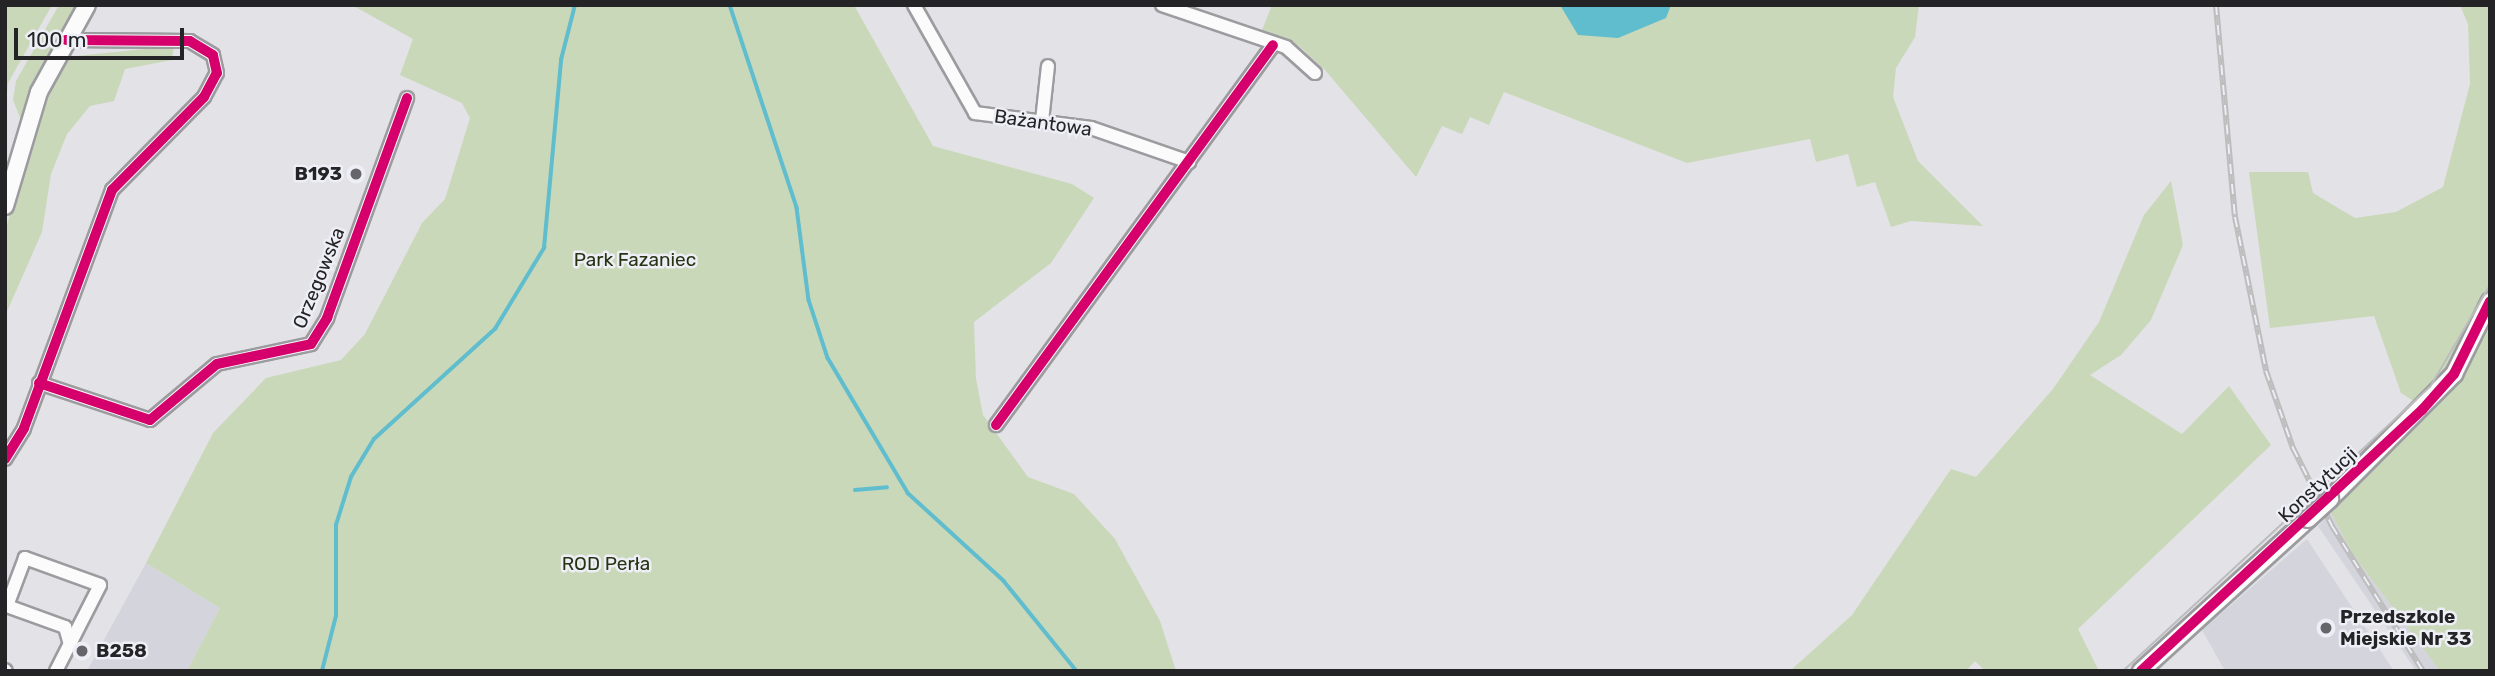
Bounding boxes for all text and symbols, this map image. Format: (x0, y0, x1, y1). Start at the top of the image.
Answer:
scale bar (18, 14, 187, 58)
text: 100 m (27, 27, 86, 52)
street label: Bażantowa (993, 105, 1093, 141)
place label: B193 (295, 163, 342, 185)
marker: B193 (348, 166, 364, 182)
street label: Orzegowska (288, 224, 350, 332)
park label: Park Fazaniec (574, 249, 696, 271)
street label: Konstytucji (2274, 443, 2362, 527)
park label: ROD Perła (562, 553, 650, 575)
place label: Przedszkole Miejskie Nr 33 (2340, 606, 2472, 650)
marker: Przedszkole Miejskie Nr 33 (2318, 620, 2334, 636)
place label: B258 (96, 640, 147, 662)
marker: B258 (74, 643, 90, 659)

